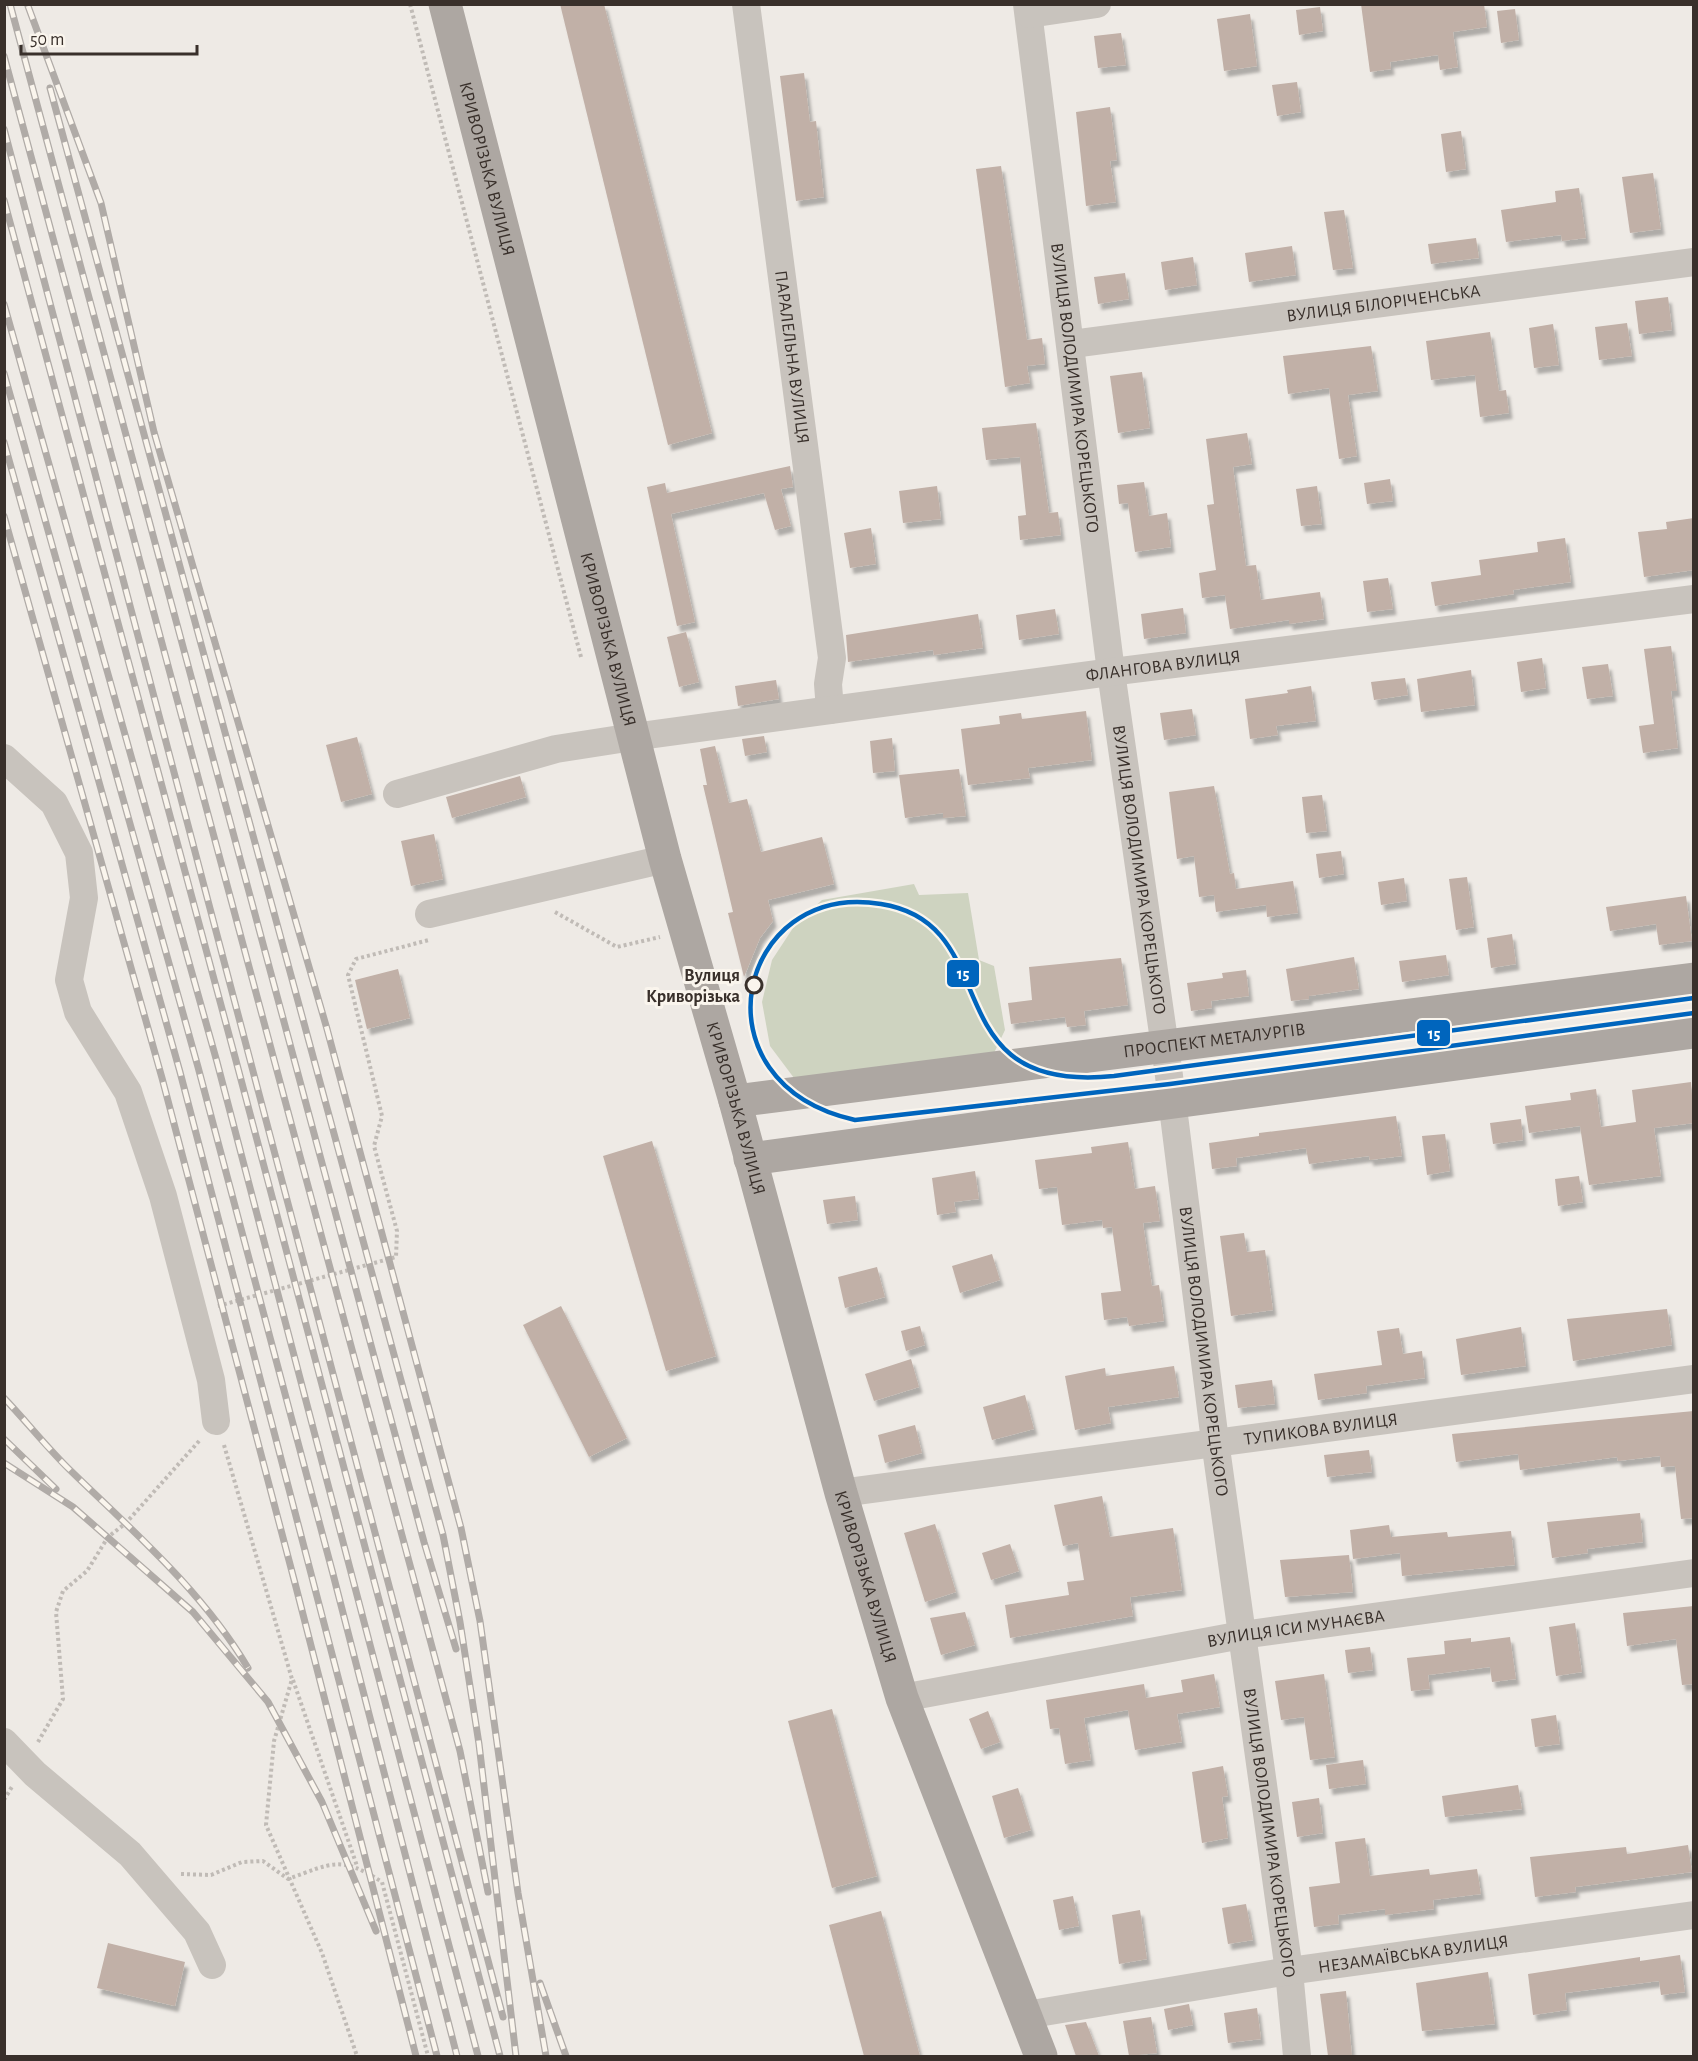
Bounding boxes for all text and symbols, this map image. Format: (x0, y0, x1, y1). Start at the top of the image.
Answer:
scale bar (21, 18, 196, 56)
text: 50 m (30, 31, 64, 49)
street label: КРИВОРІЗЬКА ВУЛИЦЯ (455, 80, 517, 258)
street label: ВУЛИЦЯ ВОЛОДИМИРА КОРЕЦЬКОГО (1047, 242, 1101, 534)
street label: ПАРАЛЕЛЬНА ВУЛИЦЯ (771, 269, 812, 445)
street label: ВУЛИЦЯ БІЛОРІЧЕНСЬКА (1285, 282, 1482, 326)
street label: КРИВОРІЗЬКА ВУЛИЦЯ (576, 551, 639, 729)
street label: ФЛАНГОВА ВУЛИЦЯ (1085, 648, 1242, 685)
street label: ВУЛИЦЯ ВОЛОДИМИРА КОРЕЦЬКОГО (1109, 724, 1168, 1016)
line badge: 15 (946, 959, 980, 988)
text: 15 (957, 966, 969, 982)
place label: Вулиця Криворізька (646, 967, 740, 1006)
marker: Вулиця Криворізька (745, 976, 763, 994)
line badge: 15 (1416, 1019, 1451, 1047)
street label: КРИВОРІЗЬКА ВУЛИЦЯ (703, 1020, 768, 1197)
street label: ПРОСПЕКТ МЕТАЛУРГІВ (1122, 1021, 1306, 1062)
text: 15 (1428, 1026, 1440, 1042)
street label: ВУЛИЦЯ ВОЛОДИМИРА КОРЕЦЬКОГО (1176, 1205, 1231, 1498)
street label: ТУПИКОВА ВУЛИЦЯ (1243, 1411, 1399, 1449)
street label: КРИВОРІЗЬКА ВУЛИЦЯ (831, 1488, 899, 1665)
street label: ВУЛИЦЯ ІСИ МУНАЄВА (1206, 1607, 1386, 1651)
street label: ВУЛИЦЯ ВОЛОДИМИРА КОРЕЦЬКОГО (1240, 1687, 1298, 1979)
street label: НЕЗАМАЇВСЬКА ВУЛИЦЯ (1317, 1933, 1510, 1977)

